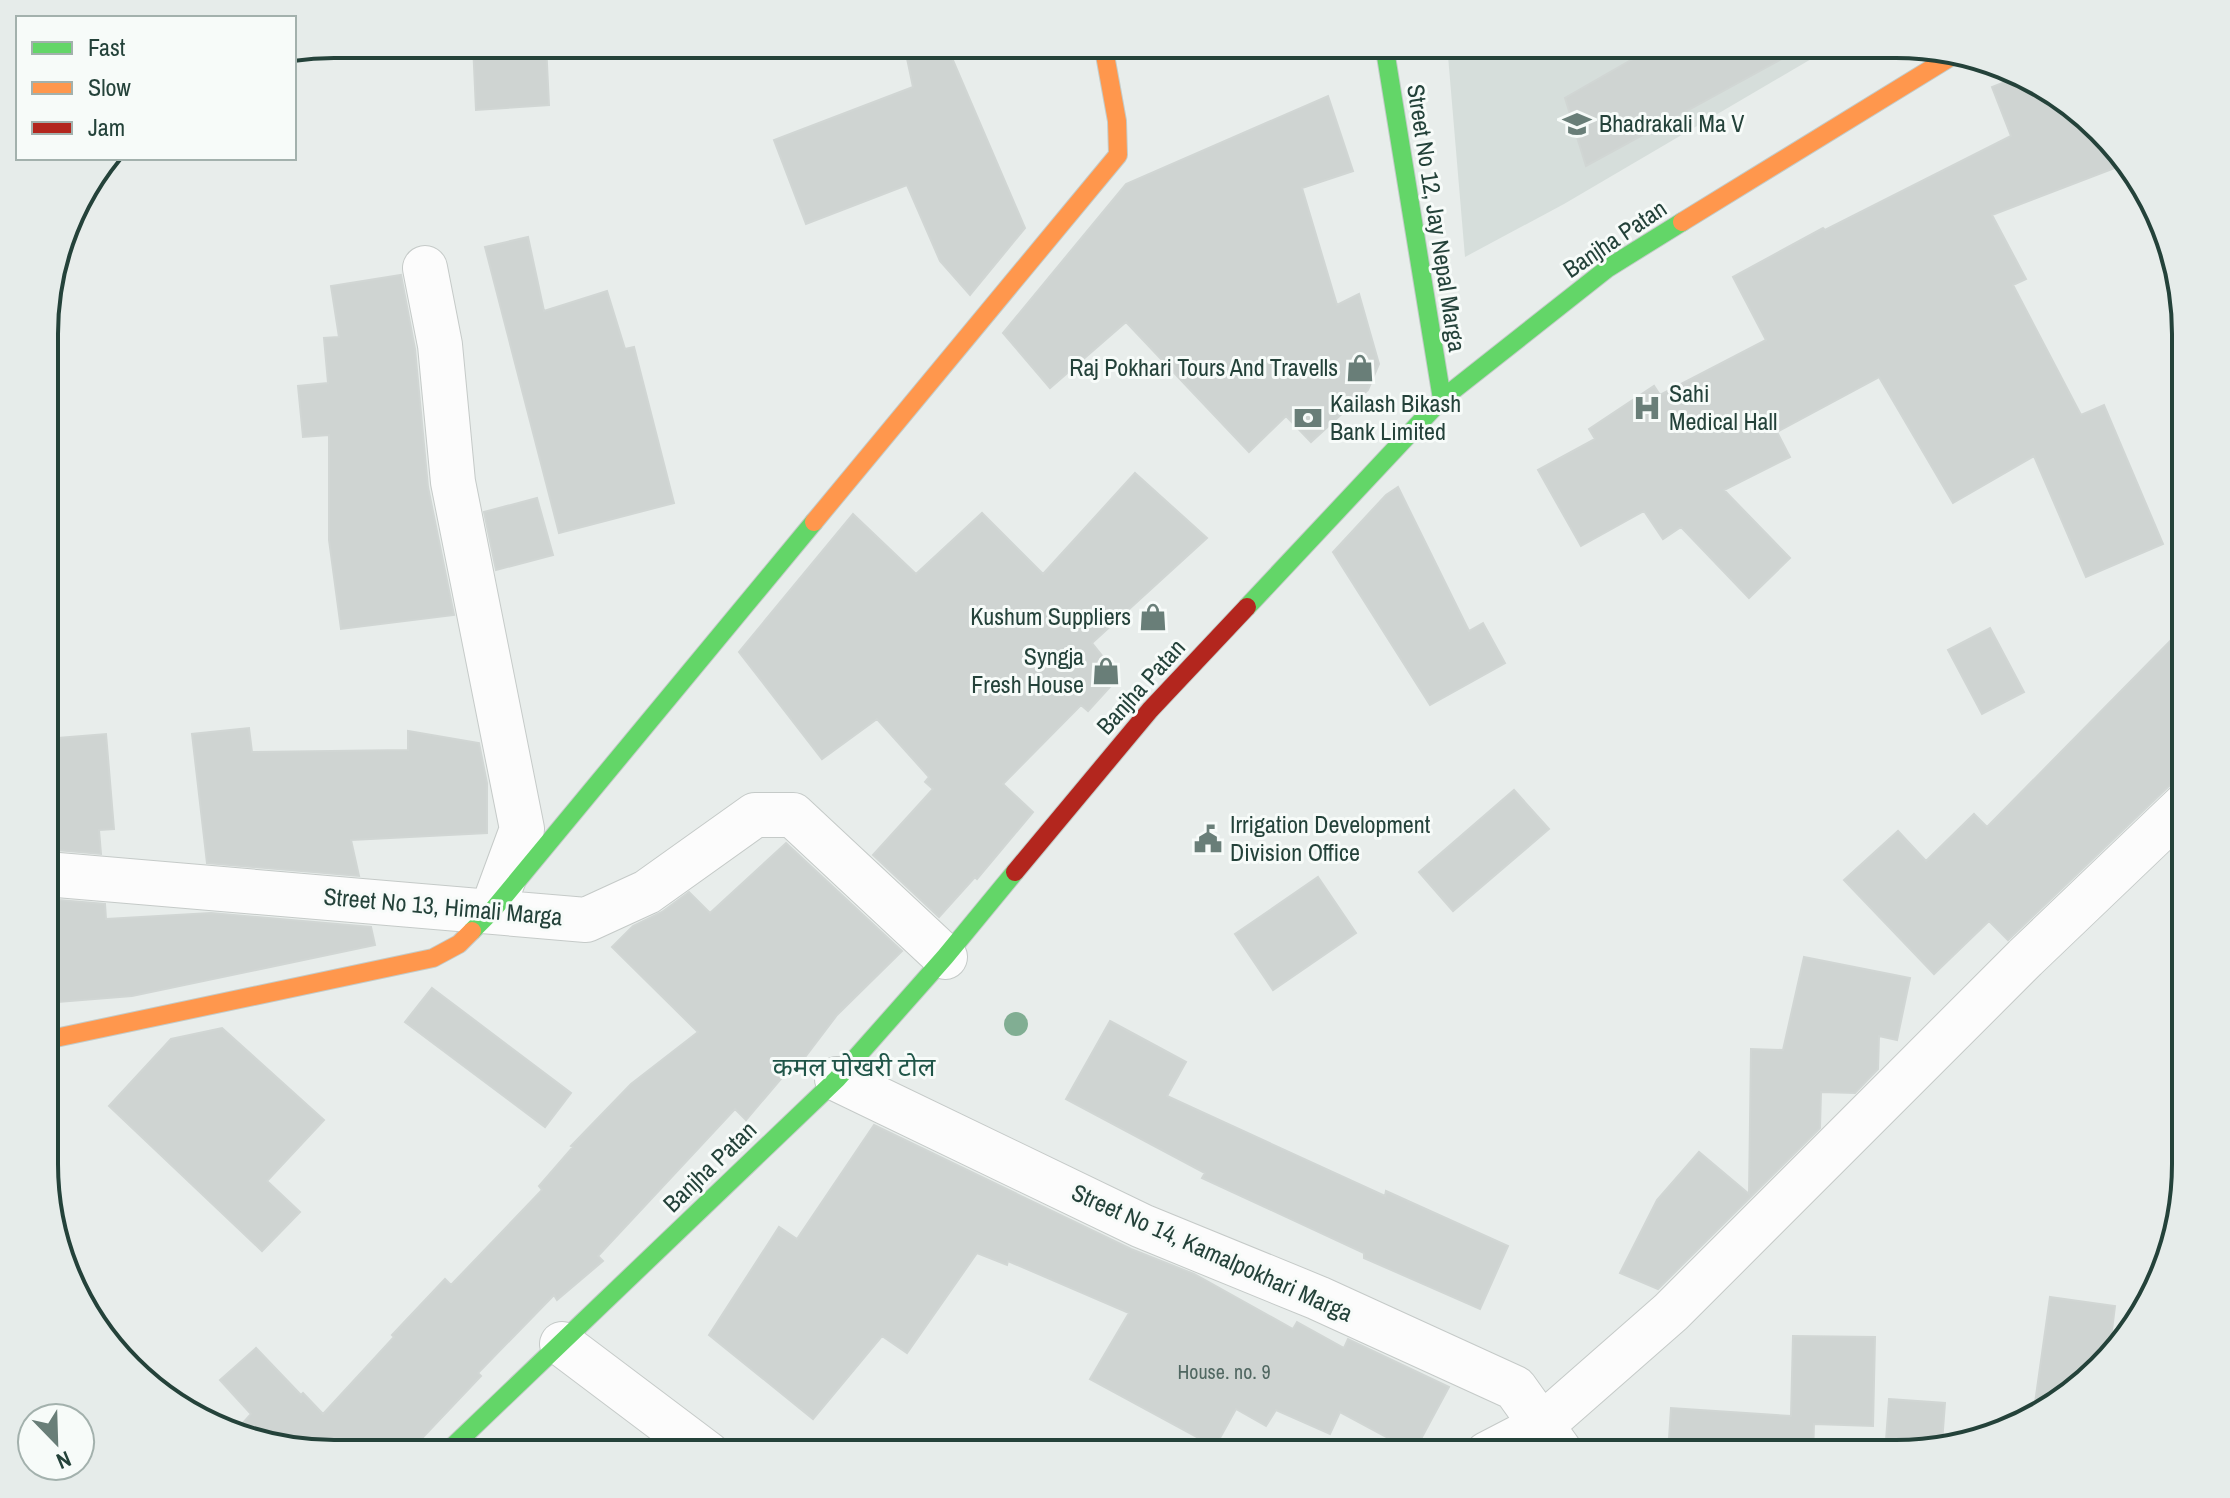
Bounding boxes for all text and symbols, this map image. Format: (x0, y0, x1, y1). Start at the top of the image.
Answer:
legend (16, 16, 296, 160)
text: Fast (88, 31, 126, 63)
text: Slow (88, 71, 131, 103)
street label: Street No 12, Jay Nepal Marga (1400, 82, 1474, 354)
place label: Bhadrakali Ma V (1599, 107, 1745, 139)
school or university icon: Bhadrakali Ma V (1562, 109, 1592, 139)
text: Jam (88, 111, 125, 143)
street label: Banjha Patan (1557, 192, 1672, 284)
place label: Raj Pokhari Tours And Travells (1069, 351, 1338, 383)
shop icon: Raj Pokhari Tours And Travells (1345, 353, 1375, 383)
place label: Sahi Medical Hall (1669, 377, 1777, 437)
place label: Kailash Bikash Bank Limited (1330, 387, 1461, 447)
hospital icon: Sahi Medical Hall (1632, 393, 1662, 423)
bank icon: Kailash Bikash Bank Limited (1293, 403, 1323, 433)
place label: Kushum Suppliers (970, 600, 1131, 632)
shop icon: Kushum Suppliers (1138, 602, 1168, 632)
street label: Banjha Patan (1089, 632, 1192, 741)
place label: Syngja Fresh House (971, 640, 1084, 700)
shop icon: Syngja Fresh House (1091, 656, 1121, 686)
place label: Irrigation Development Division Office (1230, 808, 1431, 868)
public building icon: Irrigation Development Division Office (1193, 824, 1223, 854)
street label: Street No 13, Himali Marga (322, 880, 564, 932)
district label: कमल पोखरी टोल (773, 1049, 936, 1084)
street label: Banjha Patan (656, 1114, 763, 1219)
street label: Street No 14, Kamalpokhari Marga (1067, 1176, 1358, 1329)
house number: House. no. 9 (1178, 1358, 1271, 1385)
north arrow (16, 1402, 96, 1482)
text: N (52, 1444, 76, 1477)

